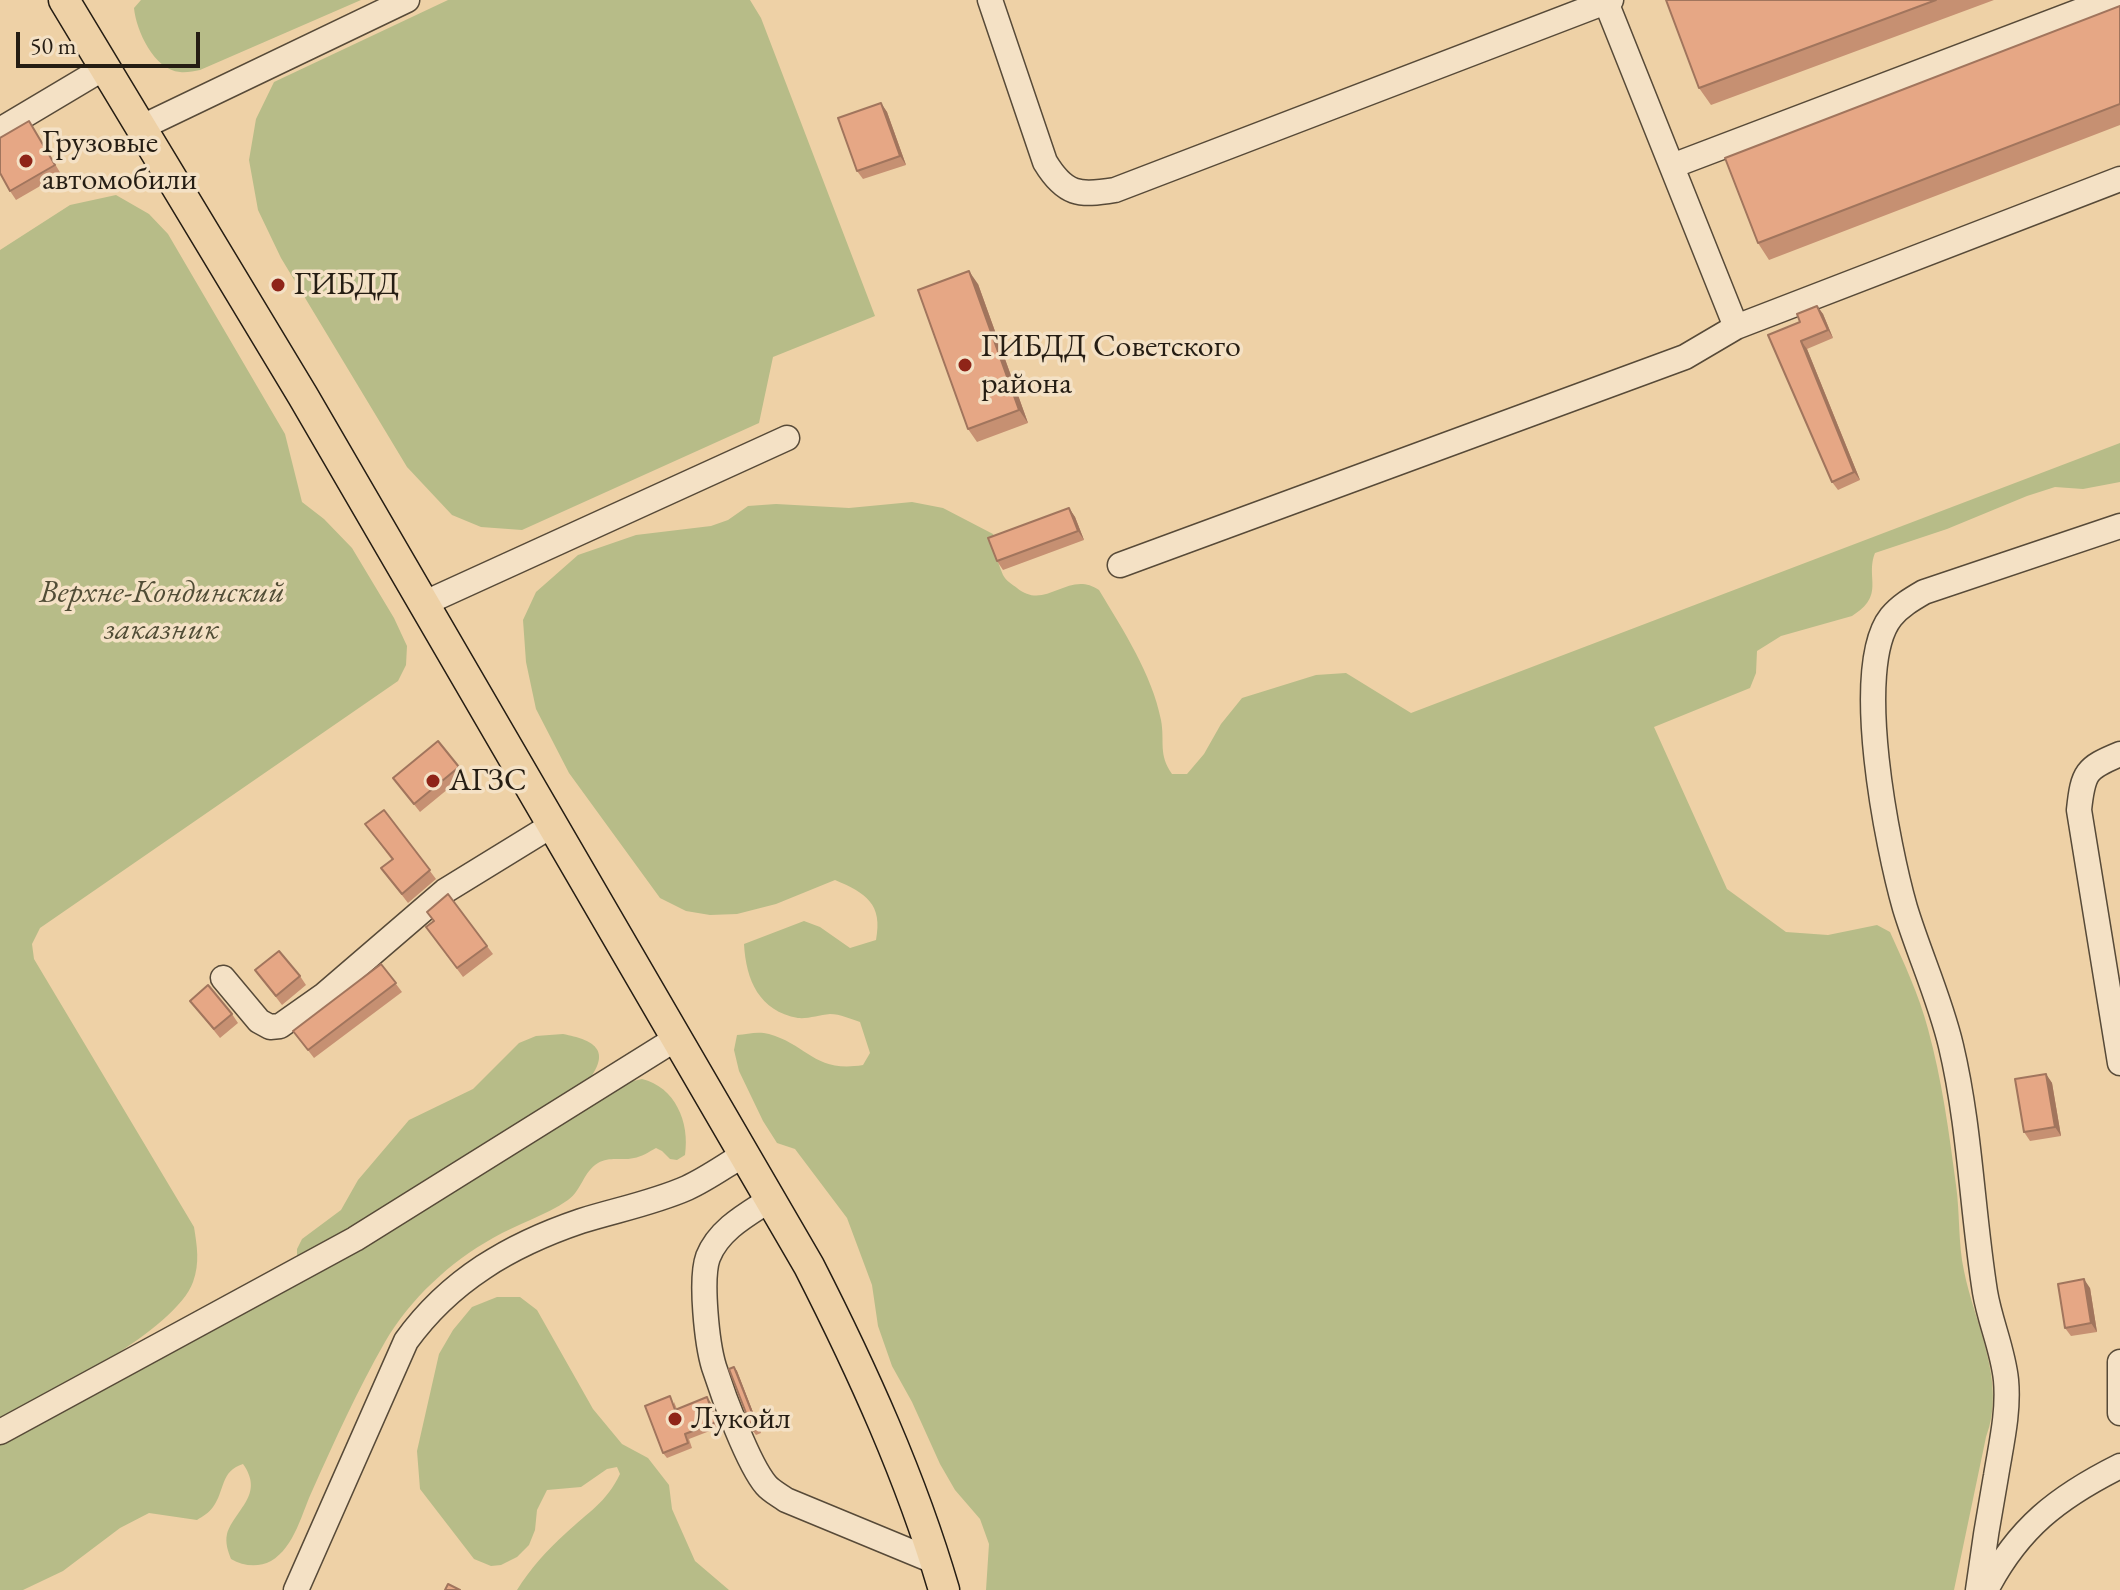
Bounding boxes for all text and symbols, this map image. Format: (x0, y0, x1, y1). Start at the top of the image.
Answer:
scale bar (20, 16, 204, 66)
text: 50 m (30, 30, 77, 61)
place label: Грузовые автомобили (42, 124, 197, 199)
marker: Грузовые автомобили (17, 152, 35, 170)
place label: ГИБДД (294, 266, 400, 304)
marker: ГИБДД (269, 276, 287, 294)
place label: ГИБДД Советского района (981, 328, 1241, 403)
marker: ГИБДД Советского района (956, 356, 974, 374)
park label: Верхне-Кондинский заказник (39, 574, 285, 649)
place label: АГЗС (449, 762, 527, 800)
marker: АГЗС (424, 772, 442, 790)
place label: Лукойл (691, 1400, 791, 1438)
marker: Лукойл (666, 1410, 684, 1428)

